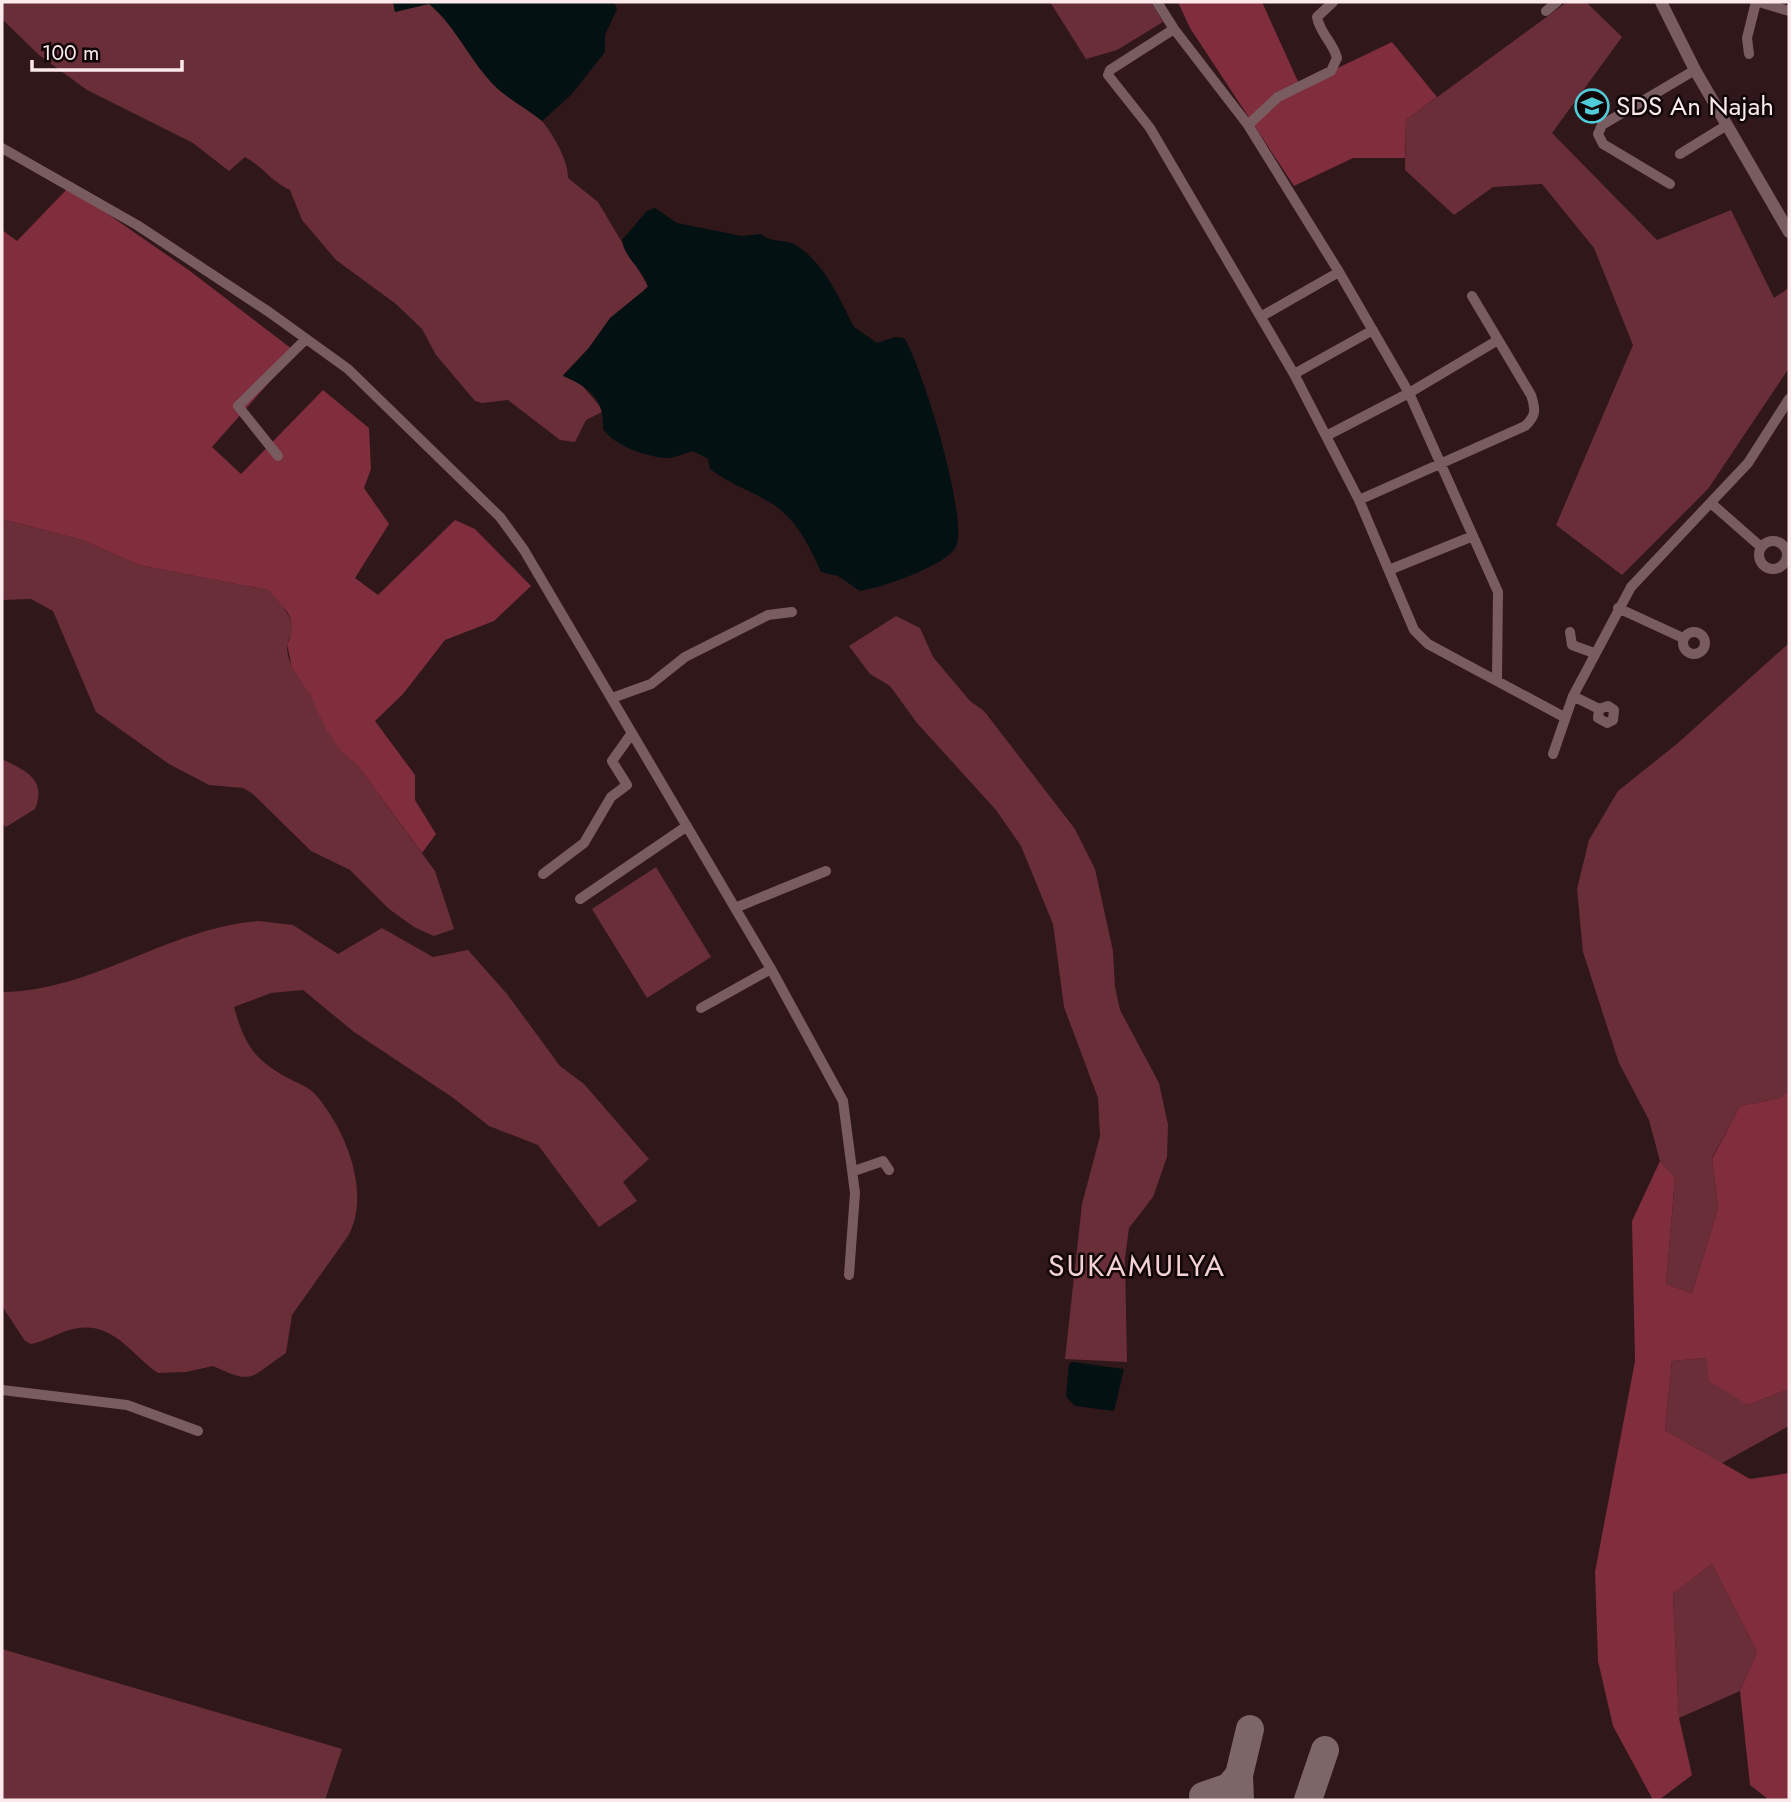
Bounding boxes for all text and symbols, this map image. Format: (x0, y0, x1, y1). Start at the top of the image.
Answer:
scale bar (32, 28, 182, 72)
text: 100 m (42, 38, 99, 68)
school or university icon: SDS An Najah (1573, 87, 1611, 125)
place label: SDS An Najah (1616, 87, 1774, 125)
district label: SUKAMULYA (1048, 1244, 1226, 1287)

